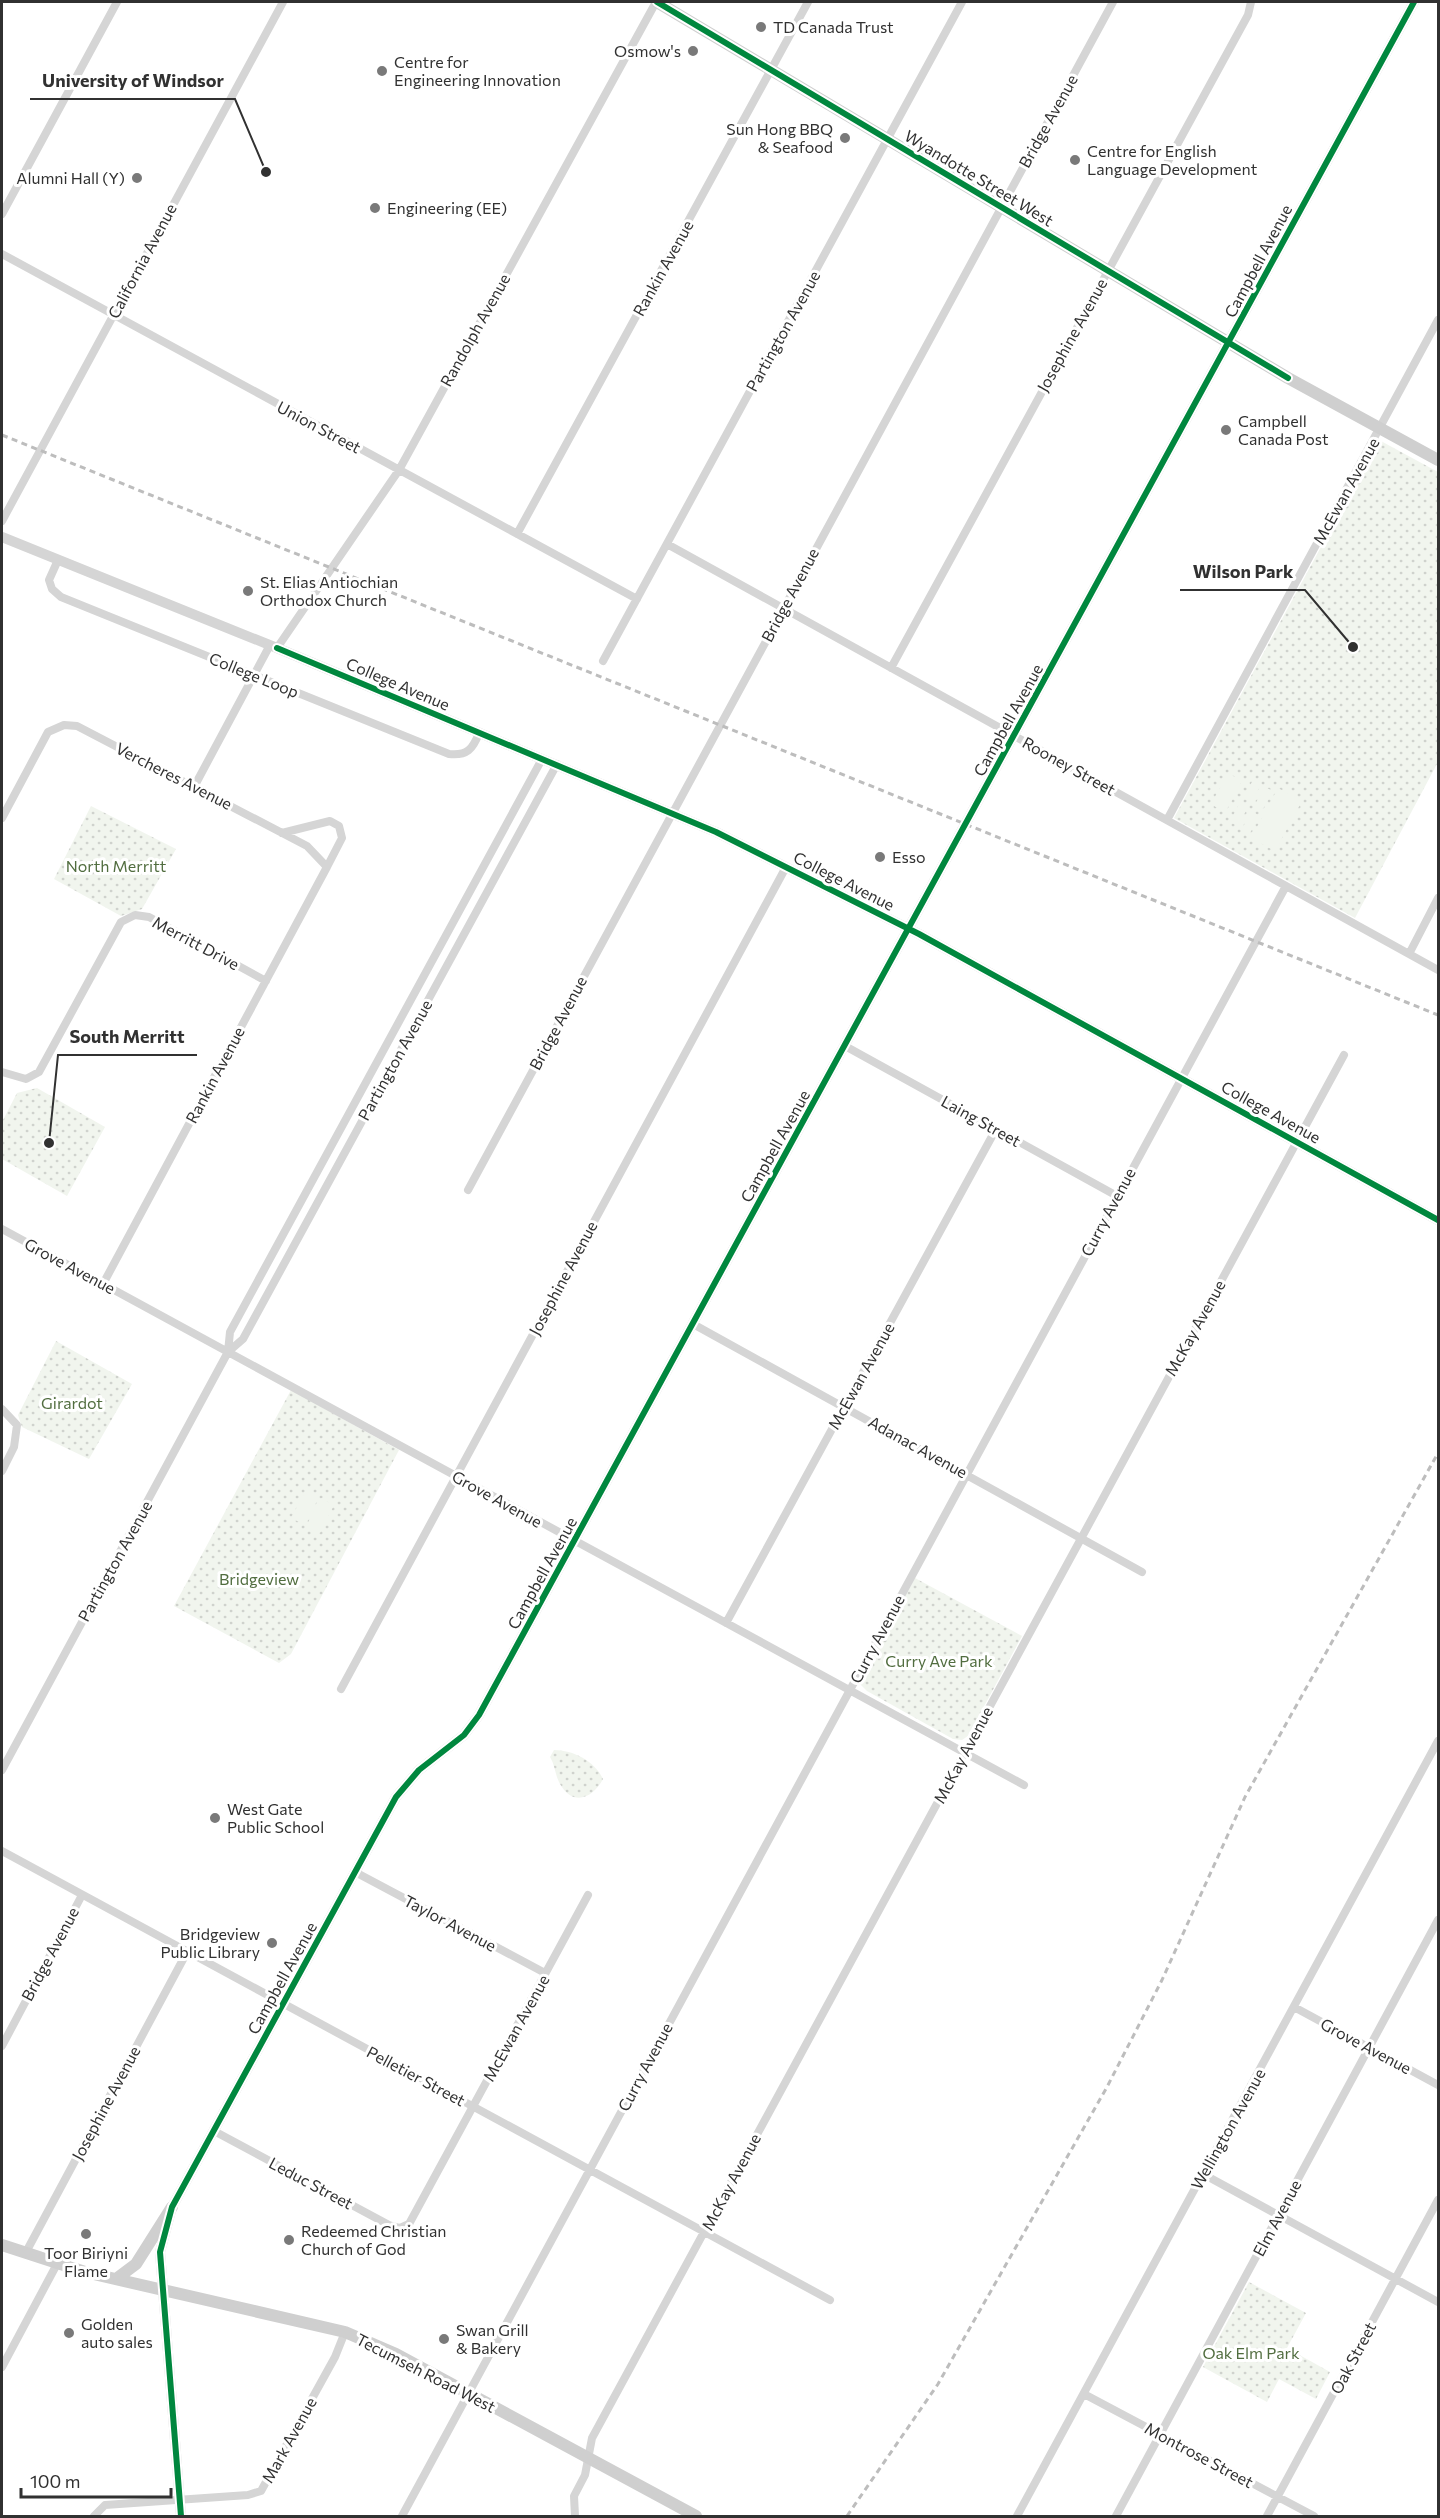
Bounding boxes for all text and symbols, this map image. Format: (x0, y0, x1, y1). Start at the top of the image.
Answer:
place label: TD Canada Trust (773, 17, 894, 36)
marker: TD Canada Trust (754, 20, 768, 34)
place label: Osmow's (614, 41, 681, 60)
marker: Osmow's (686, 44, 700, 58)
place label: Centre for Engineering Innovation (394, 52, 561, 89)
callout: University of Windsor (30, 63, 235, 99)
marker: Centre for Engineering Innovation (375, 64, 389, 78)
text: University of Windsor (42, 69, 224, 91)
street label: Bridge Avenue (1014, 71, 1081, 171)
place label: Sun Hong BBQ & Seafood (726, 119, 833, 156)
street label: Wyandotte Street West (901, 126, 1058, 230)
marker: Sun Hong BBQ & Seafood (838, 131, 852, 145)
place label: Centre for English Language Development (1087, 141, 1258, 178)
marker: Centre for English Language Development (1068, 153, 1082, 167)
place label: Alumni Hall (Y) (16, 168, 125, 187)
marker: Alumni Hall (Y) (130, 171, 144, 185)
place label: Engineering (EE) (387, 198, 507, 217)
street label: California Avenue (103, 200, 180, 321)
marker: Engineering (EE) (368, 201, 382, 215)
street label: Campbell Avenue (1220, 201, 1295, 320)
street label: Rankin Avenue (628, 217, 697, 319)
street label: Partington Avenue (742, 267, 824, 394)
street label: Randolph Avenue (436, 270, 513, 390)
street label: Josephine Avenue (1033, 275, 1111, 395)
street label: Union Street (274, 397, 365, 457)
place label: Campbell Canada Post (1238, 411, 1329, 448)
marker: Campbell Canada Post (1219, 423, 1233, 437)
street label: McEwan Avenue (1308, 434, 1383, 547)
street label: Bridge Avenue (757, 545, 822, 645)
callout: Wilson Park (1180, 554, 1305, 590)
text: Wilson Park (1193, 560, 1294, 582)
place label: St. Elias Antiochian Orthodox Church (260, 572, 398, 609)
marker: St. Elias Antiochian Orthodox Church (241, 584, 255, 598)
street label: College Loop (207, 648, 302, 701)
street label: College Avenue (344, 653, 453, 714)
street label: Campbell Avenue (969, 660, 1046, 779)
street label: Rooney Street (1019, 732, 1119, 799)
street label: Vercheres Avenue (113, 738, 236, 813)
street label: College Avenue (791, 847, 898, 914)
place label: Esso (892, 847, 926, 866)
marker: Esso (873, 850, 887, 864)
park label: North Merritt (66, 856, 167, 875)
street label: Merritt Drive (150, 912, 243, 973)
street label: Bridge Avenue (525, 973, 590, 1073)
street label: Partington Avenue (354, 996, 436, 1123)
callout: South Merritt (58, 1019, 197, 1055)
street label: Rankin Avenue (181, 1023, 248, 1126)
text: South Merritt (69, 1025, 185, 1047)
street label: College Avenue (1218, 1076, 1324, 1147)
street label: Campbell Avenue (736, 1086, 813, 1205)
street label: Laing Street (938, 1091, 1025, 1150)
street label: Curry Avenue (1076, 1164, 1139, 1259)
street label: Josephine Avenue (524, 1217, 601, 1338)
street label: Grove Avenue (22, 1234, 119, 1297)
street label: McKay Avenue (1160, 1276, 1229, 1379)
street label: McEwan Avenue (823, 1319, 898, 1432)
park label: Girardot (41, 1393, 103, 1412)
street label: Adanac Avenue (865, 1412, 971, 1482)
street label: Grove Avenue (449, 1466, 546, 1531)
street label: Partington Avenue (74, 1497, 156, 1624)
street label: Campbell Avenue (503, 1513, 580, 1632)
park label: Bridgeview (219, 1569, 299, 1588)
street label: Curry Avenue (845, 1591, 908, 1686)
park label: Curry Ave Park (885, 1651, 993, 1670)
street label: McKay Avenue (929, 1703, 996, 1806)
place label: West Gate Public School (227, 1799, 324, 1836)
marker: West Gate Public School (208, 1811, 222, 1825)
street label: Taylor Avenue (401, 1890, 500, 1955)
street label: Bridge Avenue (17, 1904, 82, 2004)
street label: Campbell Avenue (243, 1918, 320, 2037)
place label: Bridgeview Public Library (160, 1924, 260, 1961)
marker: Bridgeview Public Library (265, 1936, 279, 1950)
street label: McEwan Avenue (478, 1971, 553, 2084)
street label: Grove Avenue (1318, 2014, 1415, 2077)
street label: Curry Avenue (613, 2019, 676, 2114)
street label: Josephine Avenue (67, 2042, 144, 2163)
street label: Pelletier Street (364, 2042, 469, 2110)
street label: Wellington Avenue (1186, 2065, 1269, 2193)
street label: McKay Avenue (697, 2130, 764, 2233)
street label: Leduc Street (266, 2153, 357, 2213)
street label: Elm Avenue (1248, 2176, 1305, 2259)
place label: Redeemed Christian Church of God (301, 2221, 447, 2258)
marker: Toor Biriyni Flame (79, 2227, 93, 2241)
marker: Redeemed Christian Church of God (282, 2233, 296, 2247)
place label: Toor Biriyni Flame (44, 2243, 128, 2280)
place label: Golden auto sales (81, 2314, 153, 2351)
street label: Oak Street (1326, 2318, 1380, 2397)
place label: Swan Grill & Bakery (456, 2320, 529, 2357)
marker: Golden auto sales (62, 2326, 76, 2340)
street label: Tecumseh Road West (353, 2329, 500, 2416)
marker: Swan Grill & Bakery (437, 2332, 451, 2346)
park label: Oak Elm Park (1202, 2343, 1300, 2362)
street label: Mark Avenue (257, 2394, 320, 2486)
street label: Montrose Street (1142, 2418, 1257, 2491)
scale bar (21, 2461, 171, 2499)
text: 100 m (30, 2470, 80, 2492)

